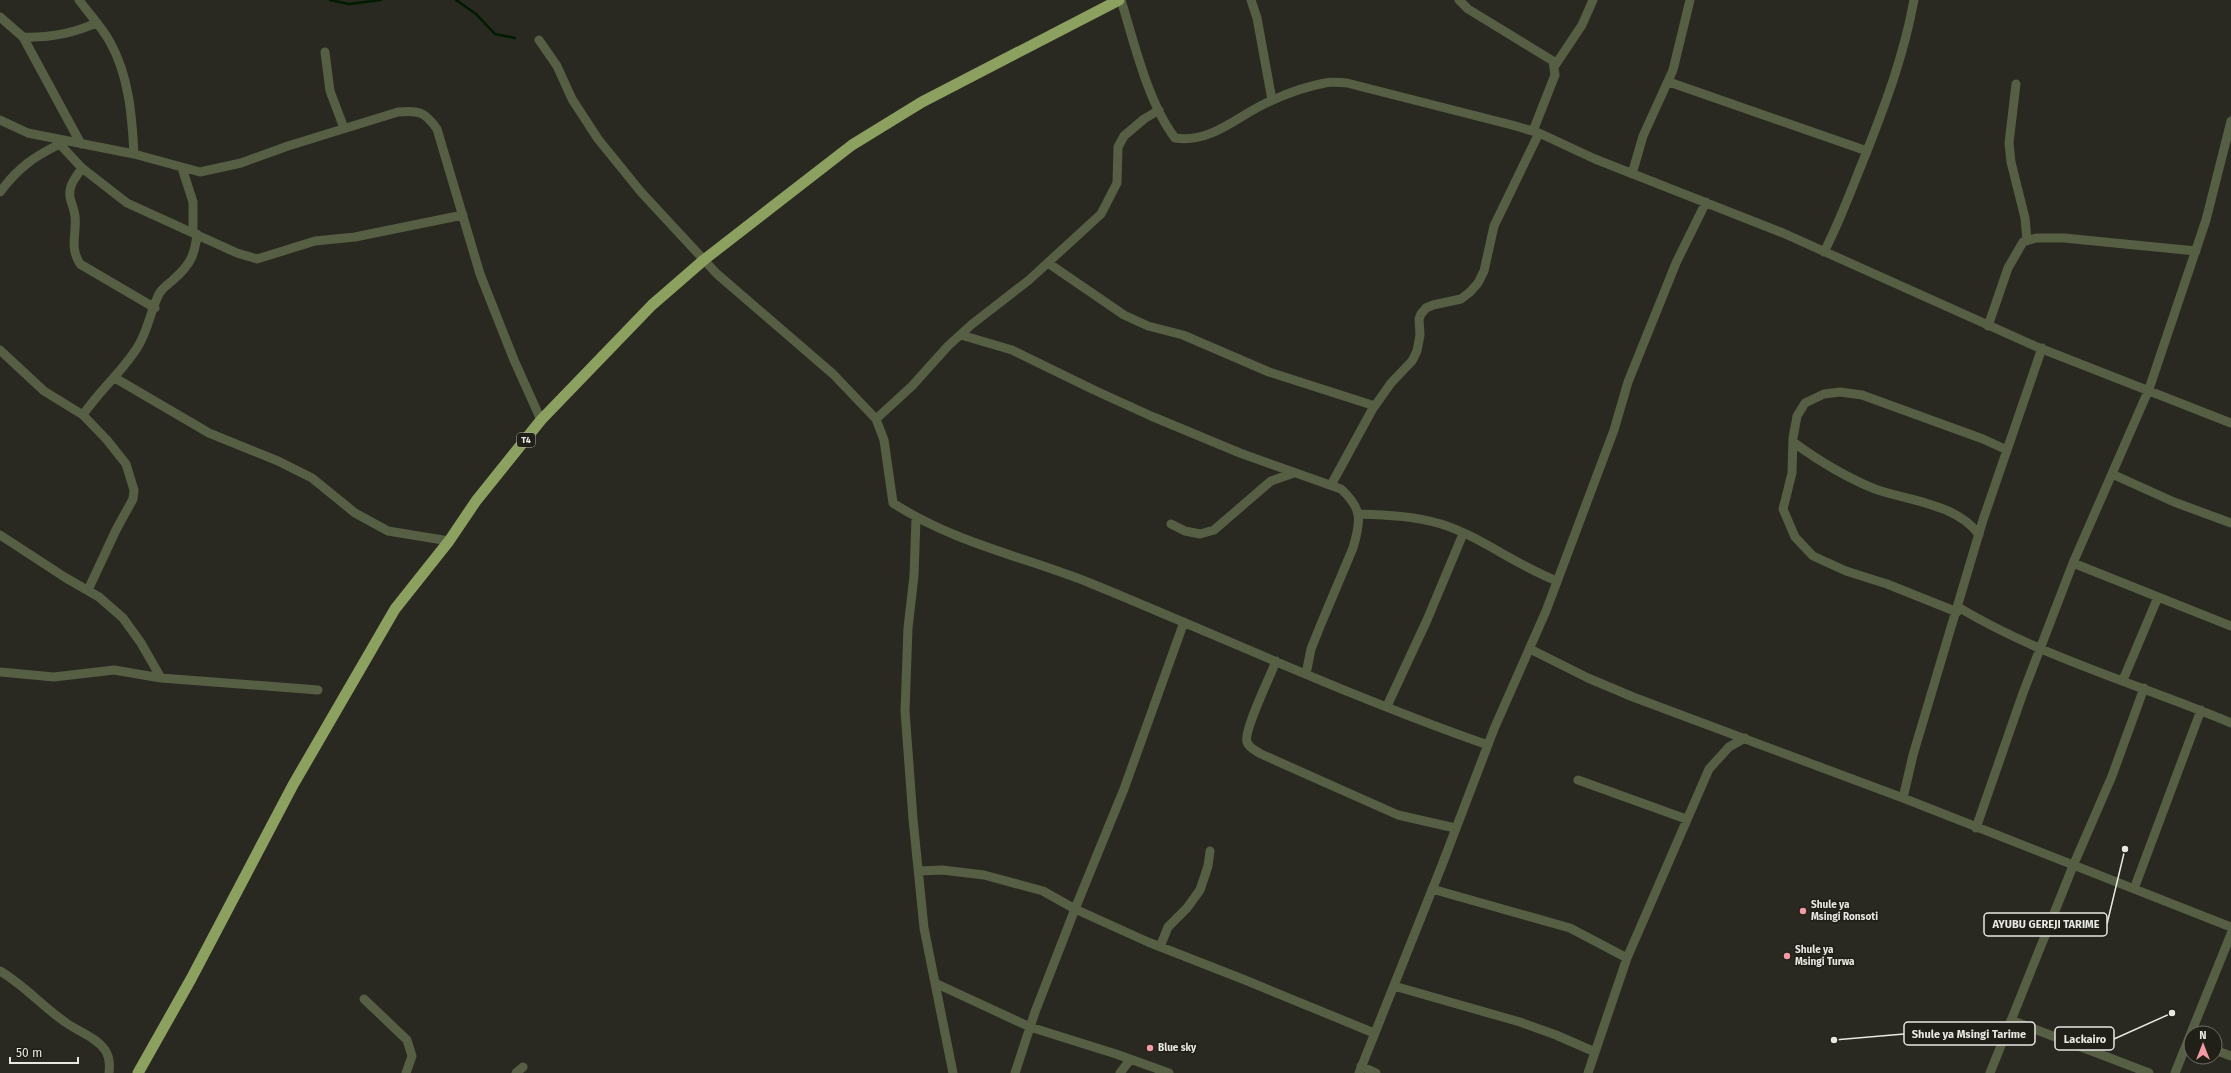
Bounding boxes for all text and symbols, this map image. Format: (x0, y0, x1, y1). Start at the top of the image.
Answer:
road number: T4 (517, 433, 535, 447)
place label: Shule ya Msingi Ronsoti (1811, 899, 1878, 923)
marker: Shule ya Msingi Ronsoti (1798, 906, 1808, 916)
callout: AYUBU GEREJI TARIME (1984, 913, 2107, 936)
text: AYUBU GEREJI TARIME (1991, 918, 2100, 931)
place label: Shule ya Msingi Turwa (1795, 944, 1855, 968)
marker: Shule ya Msingi Turwa (1782, 951, 1792, 961)
callout: Shule ya Msingi Tarime (1904, 1022, 2035, 1045)
north arrow (2183, 1025, 2223, 1065)
callout: Lackairo (2055, 1027, 2114, 1050)
text: Shule ya Msingi Tarime (1912, 1028, 2026, 1041)
text: N (2199, 1029, 2207, 1042)
text: Lackairo (2064, 1033, 2107, 1046)
scale bar (10, 1039, 78, 1065)
place label: Blue sky (1158, 1042, 1197, 1054)
marker: Blue sky (1145, 1043, 1155, 1053)
text: 50 m (16, 1046, 42, 1060)

